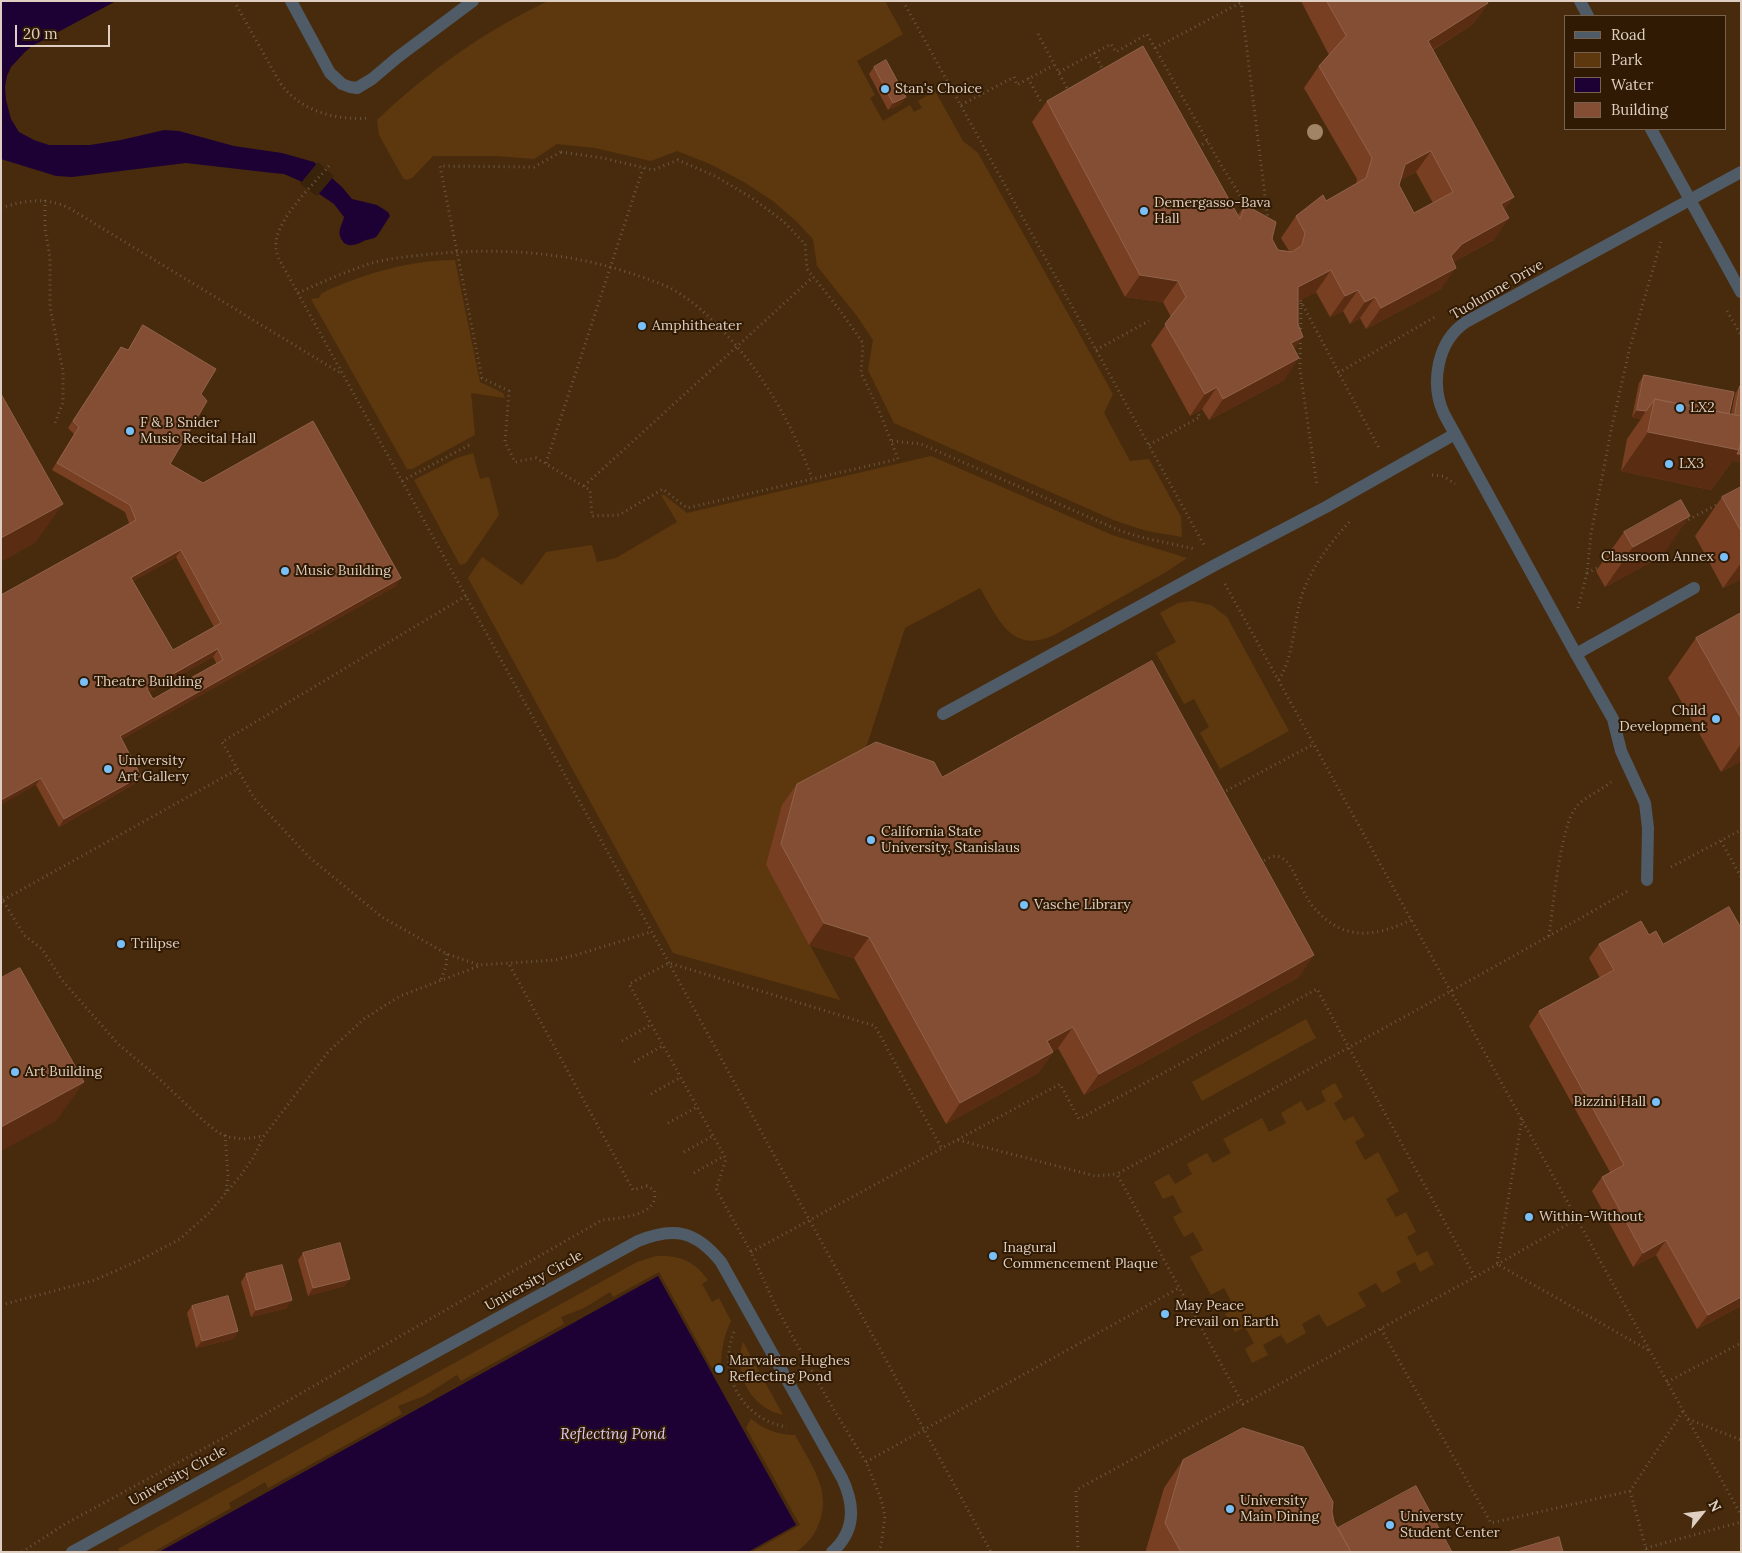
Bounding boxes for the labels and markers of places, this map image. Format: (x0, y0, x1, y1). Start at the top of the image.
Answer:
place label: Stan's Choice (895, 81, 982, 97)
marker: Stan's Choice (879, 83, 891, 95)
place label: Demergasso-Bava Hall (1154, 195, 1271, 228)
marker: Demergasso-Bava Hall (1138, 205, 1150, 217)
place label: Amphitheater (652, 318, 742, 334)
marker: Amphitheater (636, 320, 648, 332)
place label: LX2 (1690, 400, 1715, 416)
marker: LX2 (1674, 402, 1686, 414)
place label: F & B Snider Music Recital Hall (140, 415, 256, 448)
marker: F & B Snider Music Recital Hall (124, 425, 136, 437)
place label: LX3 (1679, 456, 1704, 472)
marker: LX3 (1663, 458, 1675, 470)
place label: Classroom Annex (1601, 549, 1714, 565)
marker: Classroom Annex (1718, 551, 1730, 563)
place label: Music Building (295, 563, 391, 579)
marker: Music Building (279, 565, 291, 577)
place label: Theatre Building (94, 674, 202, 690)
marker: Theatre Building (78, 676, 90, 688)
place label: Child Development (1619, 703, 1706, 736)
marker: Child Development (1710, 713, 1722, 725)
place label: University Art Gallery (118, 753, 189, 786)
marker: University Art Gallery (102, 763, 114, 775)
place label: California State University, Stanislaus (881, 824, 1020, 856)
marker: California State University, Stanislaus (865, 834, 877, 846)
place label: Vasche Library (1034, 897, 1131, 913)
marker: Vasche Library (1018, 899, 1030, 911)
place label: Trilipse (131, 936, 180, 952)
marker: Trilipse (115, 938, 127, 950)
place label: Art Building (25, 1064, 102, 1080)
marker: Art Building (9, 1066, 21, 1078)
place label: Bizzini Hall (1574, 1094, 1646, 1110)
marker: Bizzini Hall (1650, 1096, 1662, 1108)
place label: Within-Without (1539, 1209, 1643, 1225)
marker: Within-Without (1523, 1211, 1535, 1223)
place label: Inagural Commencement Plaque (1003, 1240, 1158, 1272)
marker: Inagural Commencement Plaque (987, 1250, 999, 1262)
place label: May Peace Prevail on Earth (1175, 1298, 1279, 1330)
marker: May Peace Prevail on Earth (1159, 1308, 1171, 1320)
place label: Marvalene Hughes Reflecting Pond (729, 1353, 850, 1385)
marker: Marvalene Hughes Reflecting Pond (713, 1363, 725, 1375)
place label: University Main Dining (1240, 1493, 1319, 1525)
marker: University Main Dining (1224, 1503, 1236, 1515)
place label: Universty Student Center (1400, 1509, 1500, 1541)
marker: Universty Student Center (1384, 1519, 1396, 1531)

